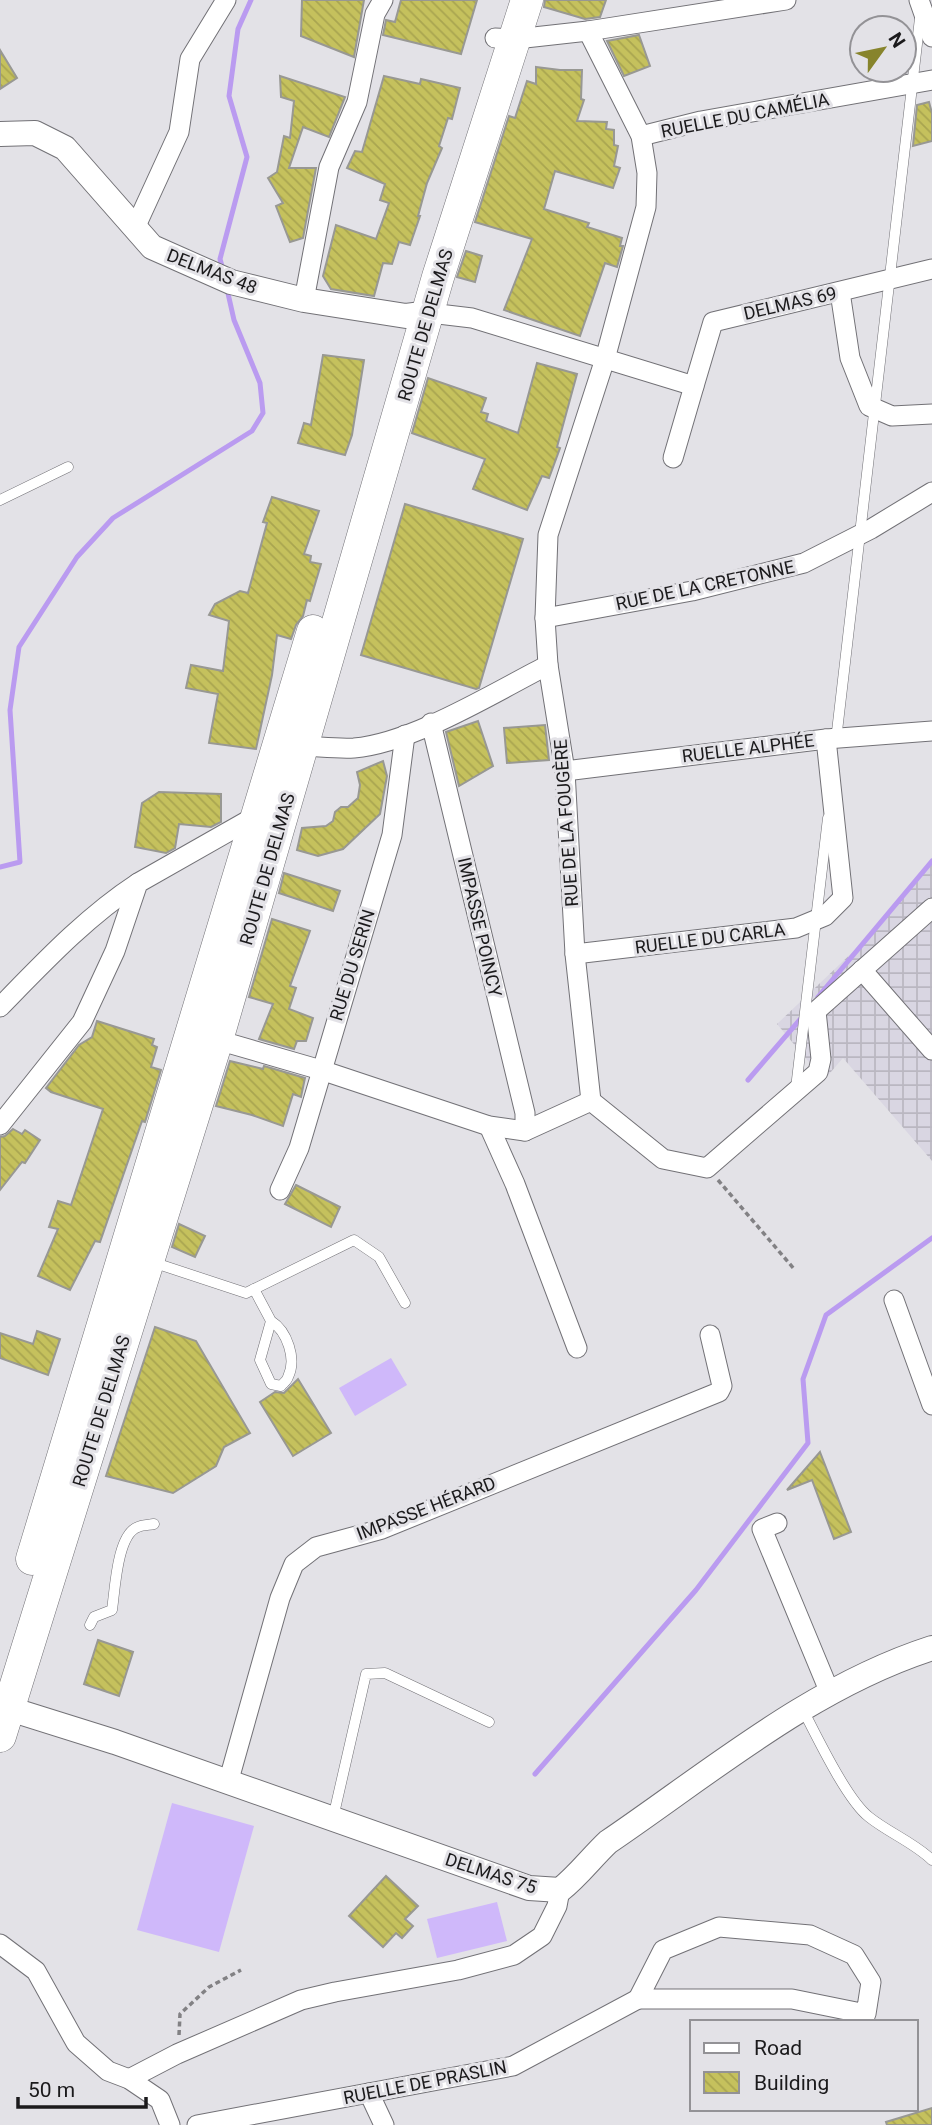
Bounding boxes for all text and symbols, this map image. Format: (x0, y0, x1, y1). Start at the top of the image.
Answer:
north arrow (848, 14, 918, 84)
text: N (884, 28, 910, 52)
street label: RUELLE DU CAMÉLIA (659, 88, 831, 142)
street label: DELMAS 48 (164, 244, 260, 298)
street label: ROUTE DE DELMAS (393, 246, 457, 403)
street label: DELMAS 69 (741, 282, 839, 324)
street label: RUE DE LA CRETONNE (614, 556, 796, 614)
street label: RUELLE ALPHÉE (681, 729, 815, 767)
street label: RUE DE LA FOUGÈRE (550, 739, 582, 907)
street label: ROUTE DE DELMAS (235, 790, 299, 947)
street label: IMPASSE POINCY (454, 855, 506, 999)
street label: RUE DU SERIN (325, 907, 379, 1023)
street label: RUELLE DU CARLA (634, 918, 787, 958)
street label: ROUTE DE DELMAS (68, 1333, 134, 1489)
street label: IMPASSE HÉRARD (353, 1472, 499, 1544)
street label: DELMAS 75 (443, 1848, 539, 1898)
legend (690, 2020, 918, 2111)
text: Road (754, 2036, 802, 2060)
street label: RUELLE DE PRASLIN (342, 2056, 508, 2108)
scale bar (18, 2066, 145, 2110)
text: Building (754, 2071, 829, 2095)
text: 50 m (28, 2078, 75, 2102)

